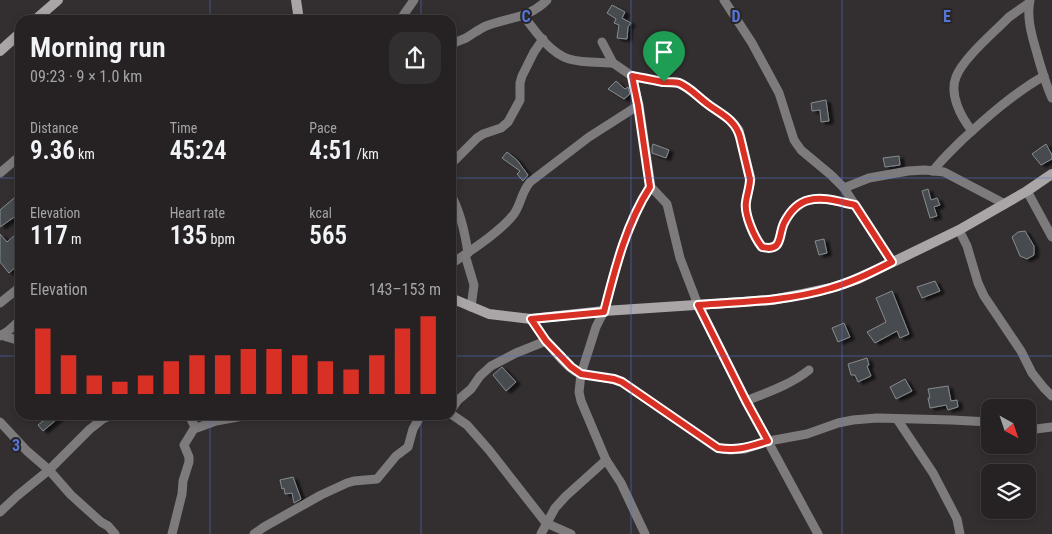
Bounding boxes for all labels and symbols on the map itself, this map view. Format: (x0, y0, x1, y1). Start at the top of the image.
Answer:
text: C (521, 7, 531, 26)
text: D (731, 7, 741, 26)
text: E (943, 7, 951, 26)
pin (643, 31, 685, 82)
north arrow (981, 399, 1036, 454)
text: 3 (12, 436, 20, 455)

